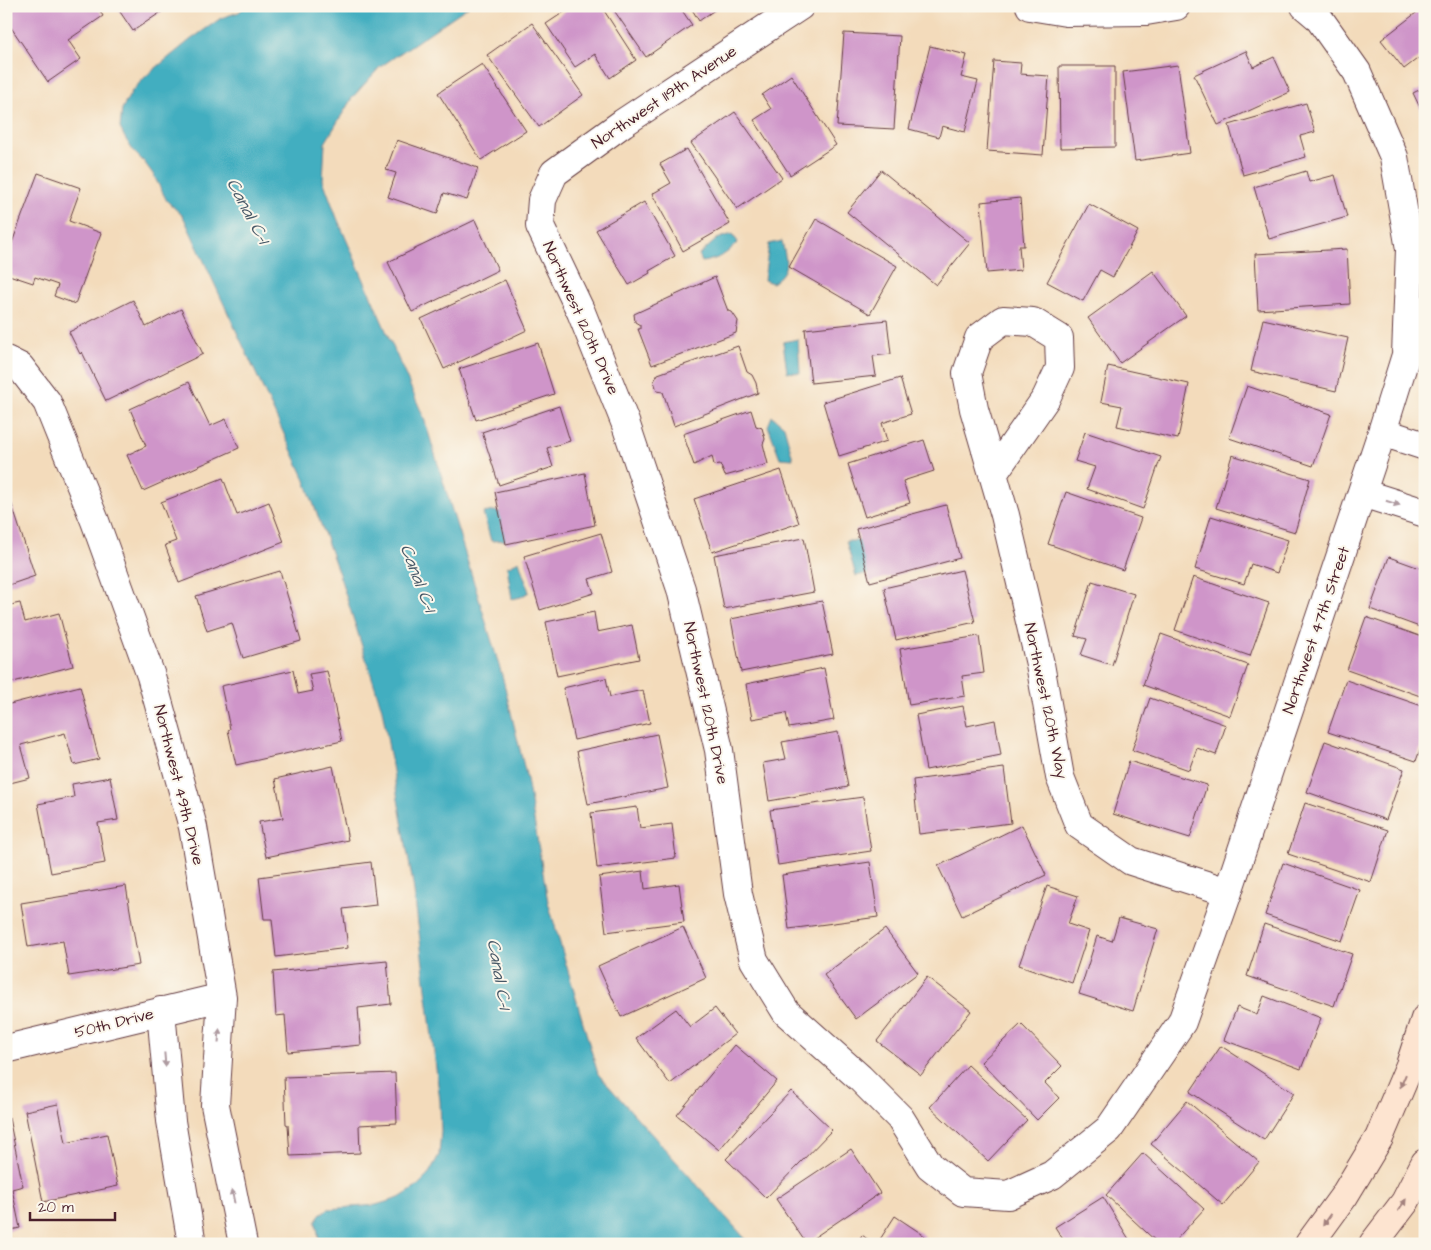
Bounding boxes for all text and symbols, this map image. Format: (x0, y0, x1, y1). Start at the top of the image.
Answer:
street label: Northwest 119th Avenue (587, 40, 741, 154)
water label: Canal C-1 (220, 174, 277, 250)
street label: Northwest 120th Drive (537, 238, 625, 398)
one-way arrow (1386, 499, 1401, 507)
water label: Canal C-1 (394, 541, 443, 618)
street label: Northwest 47th Street (1277, 543, 1355, 717)
street label: Northwest 120th Drive (678, 620, 734, 787)
street label: Northwest 120th Way (1018, 621, 1073, 781)
street label: Northwest 49th Drive (148, 703, 210, 868)
water label: Canal C-1 (481, 937, 518, 1014)
street label: 50th Drive (72, 1002, 156, 1043)
one-way arrow (216, 1027, 224, 1043)
one-way arrow (162, 1052, 170, 1068)
one-way arrow (1398, 1074, 1406, 1089)
one-way arrow (229, 1188, 237, 1204)
scale bar (30, 1190, 115, 1222)
text: 20 m (38, 1197, 74, 1218)
one-way arrow (1397, 1198, 1407, 1212)
one-way arrow (1321, 1213, 1332, 1226)

